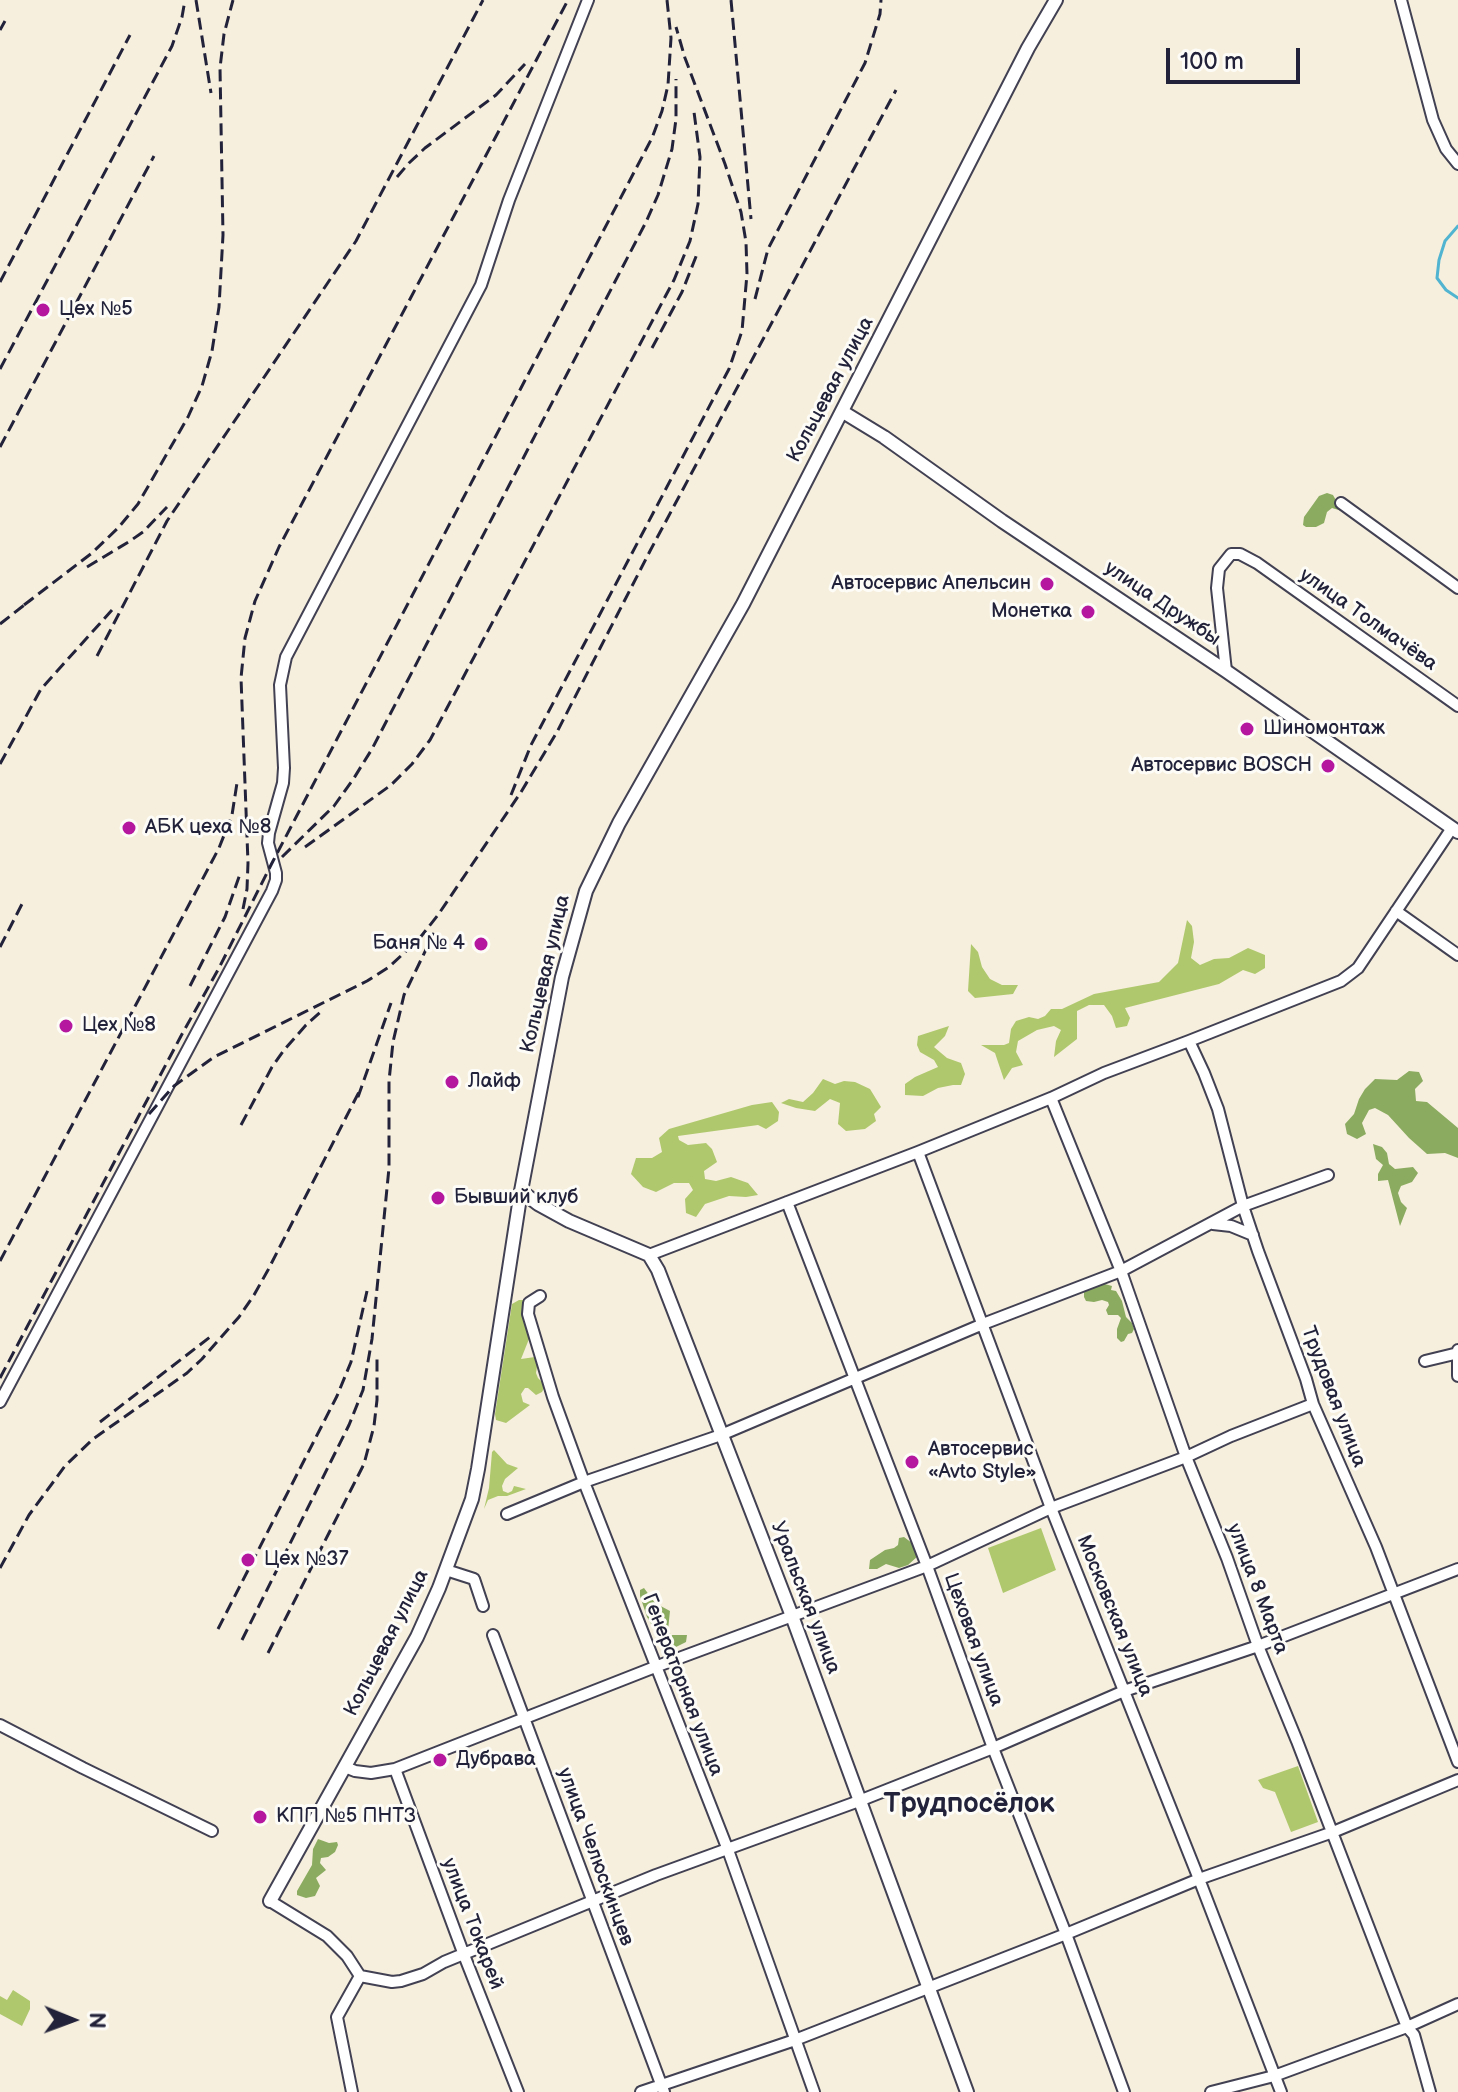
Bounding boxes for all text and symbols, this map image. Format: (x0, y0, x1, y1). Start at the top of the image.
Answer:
scale bar (1170, 32, 1304, 82)
text: 100 m (1180, 47, 1244, 76)
place label: Цех №5 (59, 298, 133, 322)
marker: Цех №5 (34, 301, 52, 319)
street label: Кольцевая улица (783, 313, 879, 467)
street label: улица Дружбы (1099, 556, 1225, 652)
street label: улица Толмачёва (1295, 564, 1441, 676)
place label: Автосервис Апельсин (832, 572, 1031, 596)
marker: Автосервис Апельсин (1038, 575, 1056, 593)
place label: Монетка (991, 600, 1072, 624)
marker: Монетка (1079, 603, 1097, 621)
place label: Шиномонтаж (1263, 717, 1385, 741)
marker: Шиномонтаж (1238, 720, 1256, 738)
place label: Автосервис BOSCH (1131, 754, 1312, 778)
marker: Автосервис BOSCH (1319, 757, 1337, 775)
place label: АБК цеха №8 (145, 816, 271, 840)
marker: АБК цеха №8 (120, 819, 138, 837)
street label: Кольцевая улица (516, 893, 576, 1055)
place label: Баня № 4 (372, 932, 465, 956)
marker: Баня № 4 (472, 935, 490, 953)
place label: Цех №8 (82, 1014, 156, 1038)
marker: Цех №8 (57, 1017, 75, 1035)
place label: Лайф (468, 1070, 521, 1094)
marker: Лайф (443, 1073, 461, 1091)
place label: Бывший клуб (454, 1186, 578, 1210)
marker: Бывший клуб (429, 1189, 447, 1207)
street label: Трудовая улица (1295, 1323, 1371, 1471)
place label: Автосервис «Avto Style» (928, 1438, 1037, 1485)
marker: Автосервис «Avto Style» (903, 1453, 921, 1471)
street label: Уральская улица (765, 1518, 845, 1678)
street label: улица 8 Марта (1221, 1520, 1293, 1658)
street label: Московская улица (1071, 1532, 1157, 1700)
place label: Цех №37 (264, 1548, 348, 1572)
marker: Цех №37 (239, 1551, 257, 1569)
street label: Кольцевая улица (340, 1566, 434, 1720)
street label: Цеховая улица (938, 1570, 1008, 1710)
street label: Генераторная улица (636, 1590, 728, 1780)
place label: Дубрава (456, 1748, 536, 1772)
marker: Дубрава (431, 1751, 449, 1769)
street label: улица Челюскинцев (552, 1765, 638, 1949)
district label: Трудпосёлок (884, 1788, 1054, 1822)
place label: КПП №5 ПНТЗ (276, 1805, 416, 1829)
marker: КПП №5 ПНТЗ (251, 1808, 269, 1826)
street label: улица Токарей (436, 1855, 508, 1993)
north arrow (32, 1980, 112, 2060)
text: N (83, 2012, 110, 2029)

